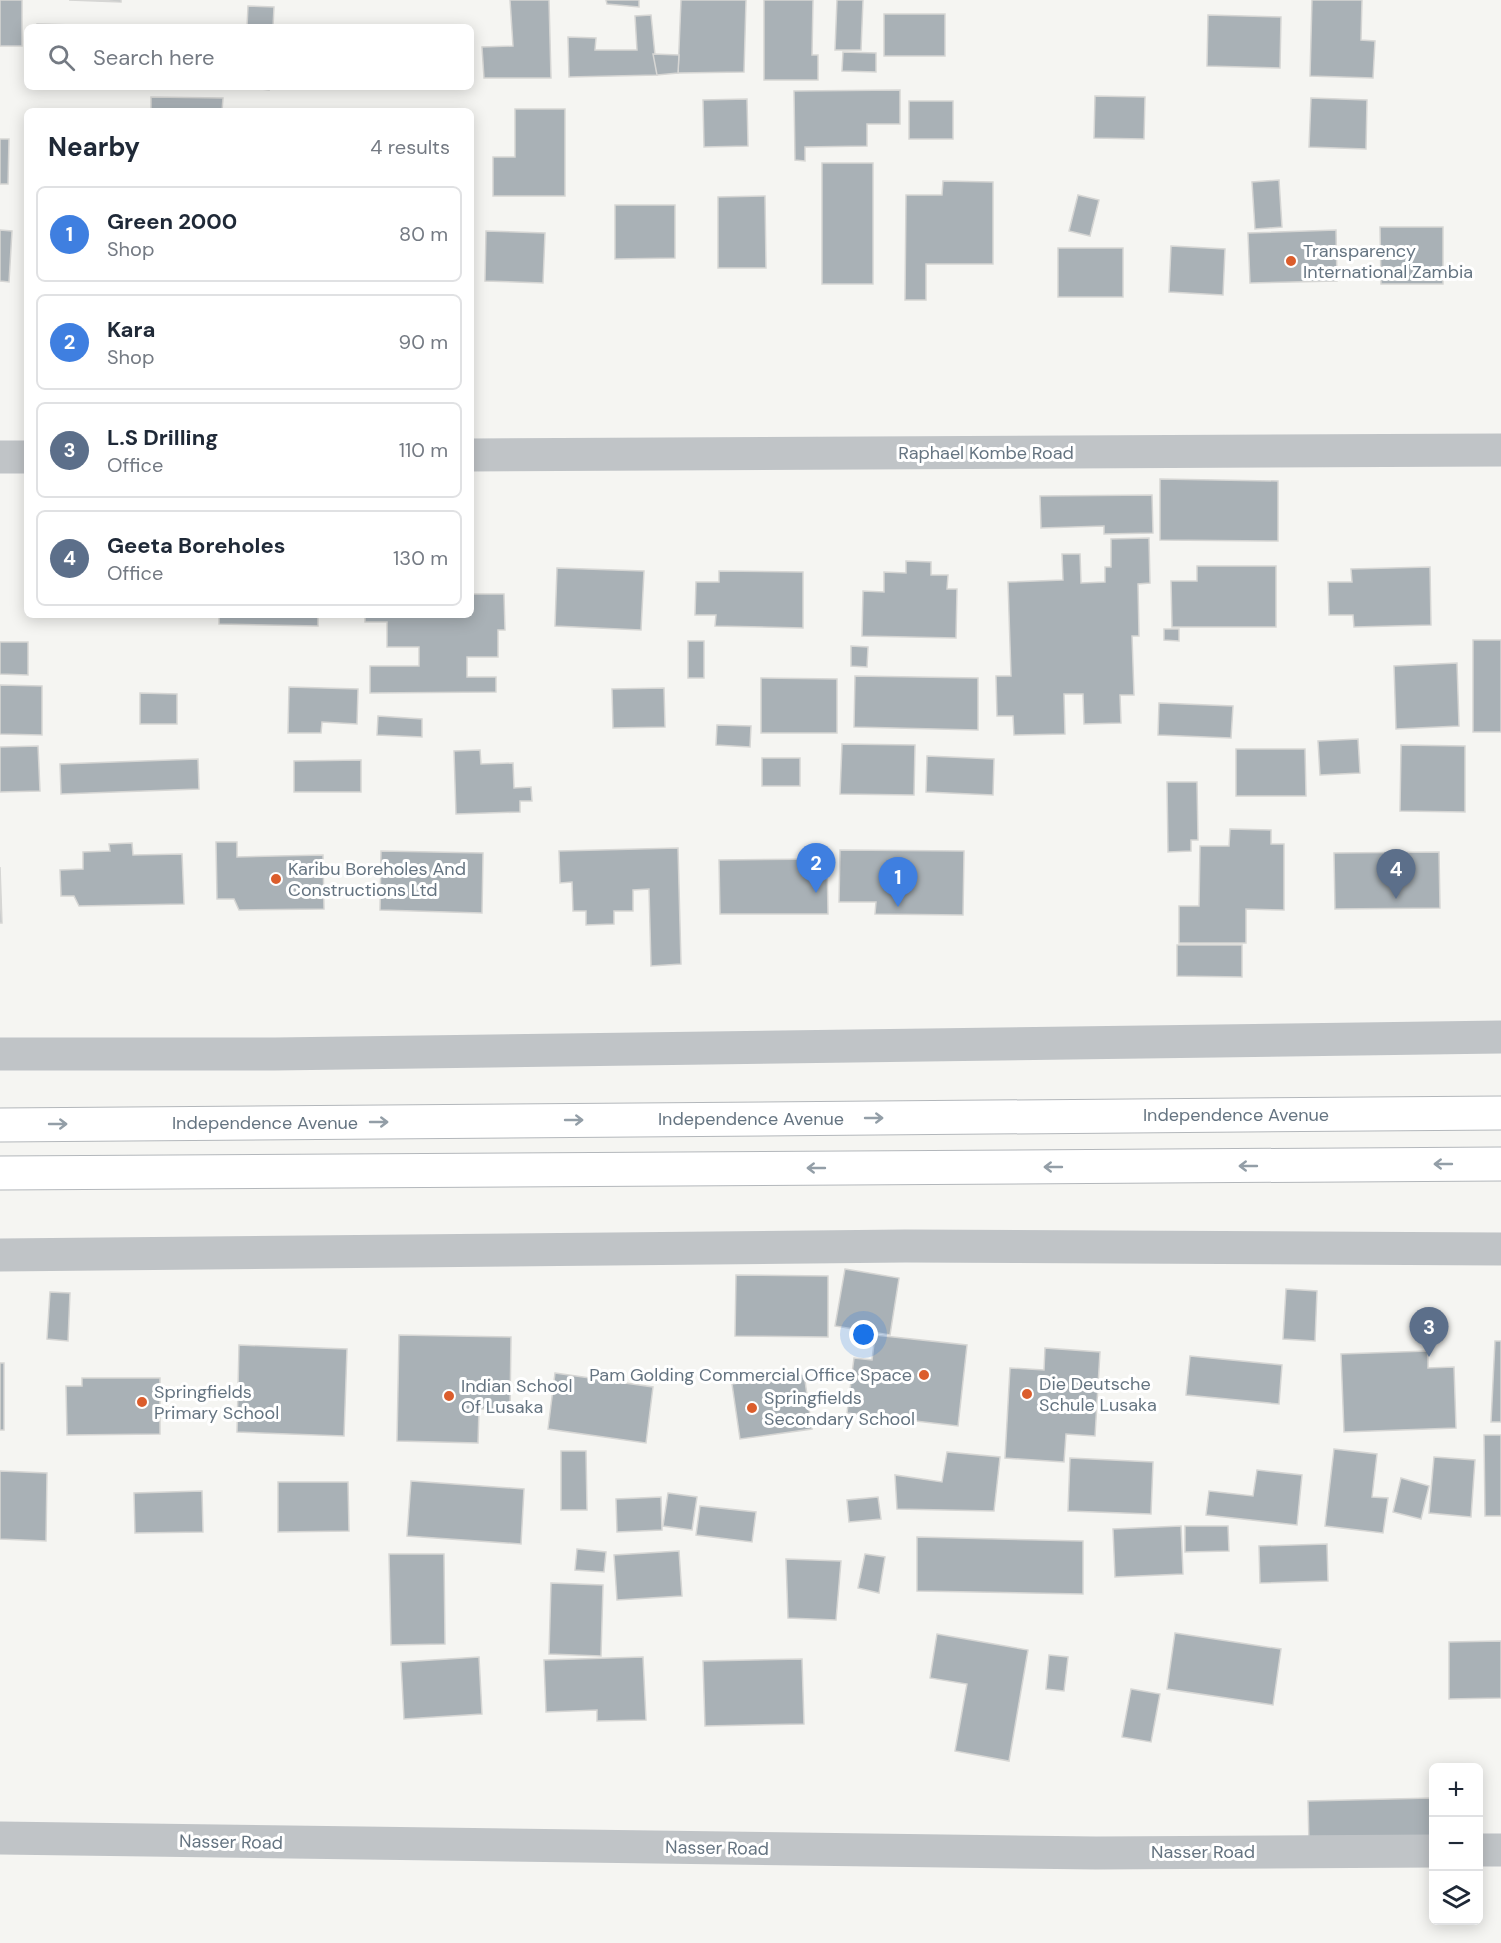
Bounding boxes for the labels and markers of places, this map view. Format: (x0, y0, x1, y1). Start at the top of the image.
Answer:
place label: Transparency International Zambia (1303, 239, 1473, 284)
marker: Transparency International Zambia (1284, 254, 1298, 268)
pin: 2 (796, 844, 836, 893)
pin: 4 (1376, 850, 1416, 899)
place label: Karibu Boreholes And Constructions Ltd (288, 857, 466, 902)
pin: 1 (878, 858, 918, 907)
marker: Karibu Boreholes And Constructions Ltd (269, 872, 283, 886)
pin: 3 (1410, 1308, 1448, 1357)
place label: Pam Golding Commercial Office Space (589, 1363, 912, 1387)
marker: Pam Golding Commercial Office Space (917, 1368, 931, 1382)
place label: Die Deutsche Schule Lusaka (1039, 1372, 1157, 1417)
place label: Indian School Of Lusaka (461, 1374, 573, 1419)
place label: Springfields Primary School (154, 1380, 279, 1425)
place label: Springfields Secondary School (764, 1386, 915, 1431)
marker: Die Deutsche Schule Lusaka (1020, 1387, 1034, 1401)
marker: Indian School Of Lusaka (442, 1389, 456, 1403)
marker: Springfields Primary School (135, 1395, 149, 1409)
marker: Springfields Secondary School (745, 1401, 759, 1415)

